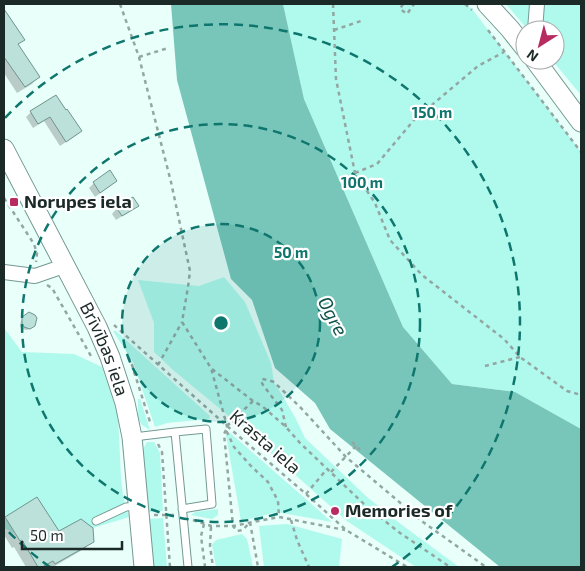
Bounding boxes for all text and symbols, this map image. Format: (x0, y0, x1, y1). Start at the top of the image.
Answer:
north arrow (515, 20, 565, 70)
text: N (523, 46, 541, 66)
text: 150 m (412, 103, 452, 121)
text: 100 m (341, 173, 383, 191)
place label: Norupes iela (24, 190, 132, 212)
marker: Norupes iela (8, 196, 20, 208)
text: 50 m (274, 243, 308, 261)
water label: Ogre (314, 292, 353, 339)
street label: Brīvības iela (76, 298, 134, 398)
centre of rings (212, 314, 230, 332)
street label: Krasta iela (226, 404, 306, 478)
place label: Memories of (345, 499, 453, 521)
marker: Memories of (329, 505, 341, 517)
scale bar (22, 518, 122, 550)
text: 50 m (30, 526, 64, 544)

